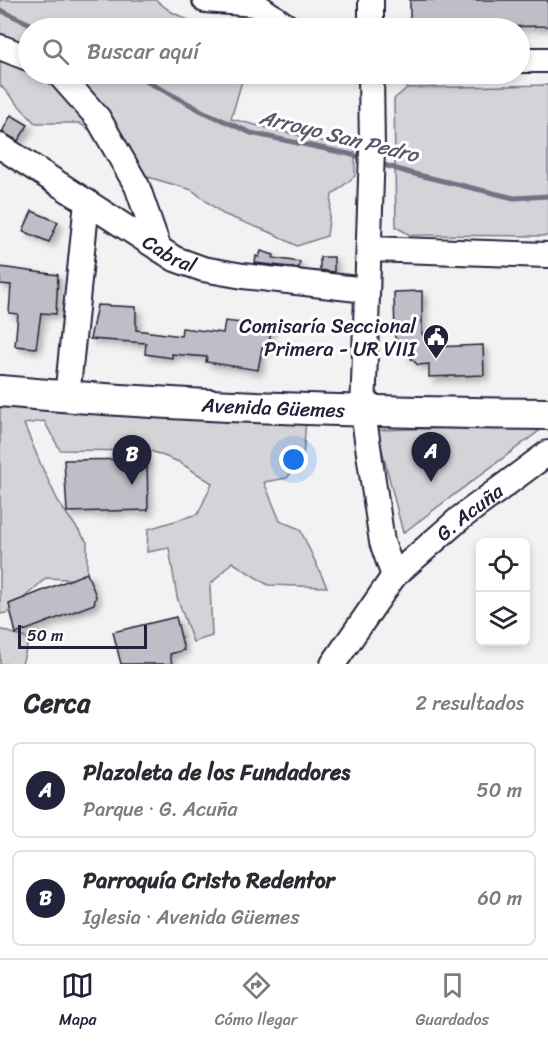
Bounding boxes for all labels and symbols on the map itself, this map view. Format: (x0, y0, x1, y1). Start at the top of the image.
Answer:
water label: Arroyo San Pedro (255, 98, 424, 174)
street label: Cabral (135, 225, 201, 283)
place label: Comisaría Seccional Primera - UR VIII (239, 309, 417, 367)
public building icon: Comisaría Seccional Primera - UR VIII (421, 322, 451, 360)
street label: Avenida Güemes (200, 387, 346, 428)
pin: A (412, 432, 450, 482)
pin: B (112, 436, 152, 485)
your location (279, 445, 308, 474)
street label: G. Acuña (427, 474, 512, 550)
scale bar (18, 622, 147, 650)

